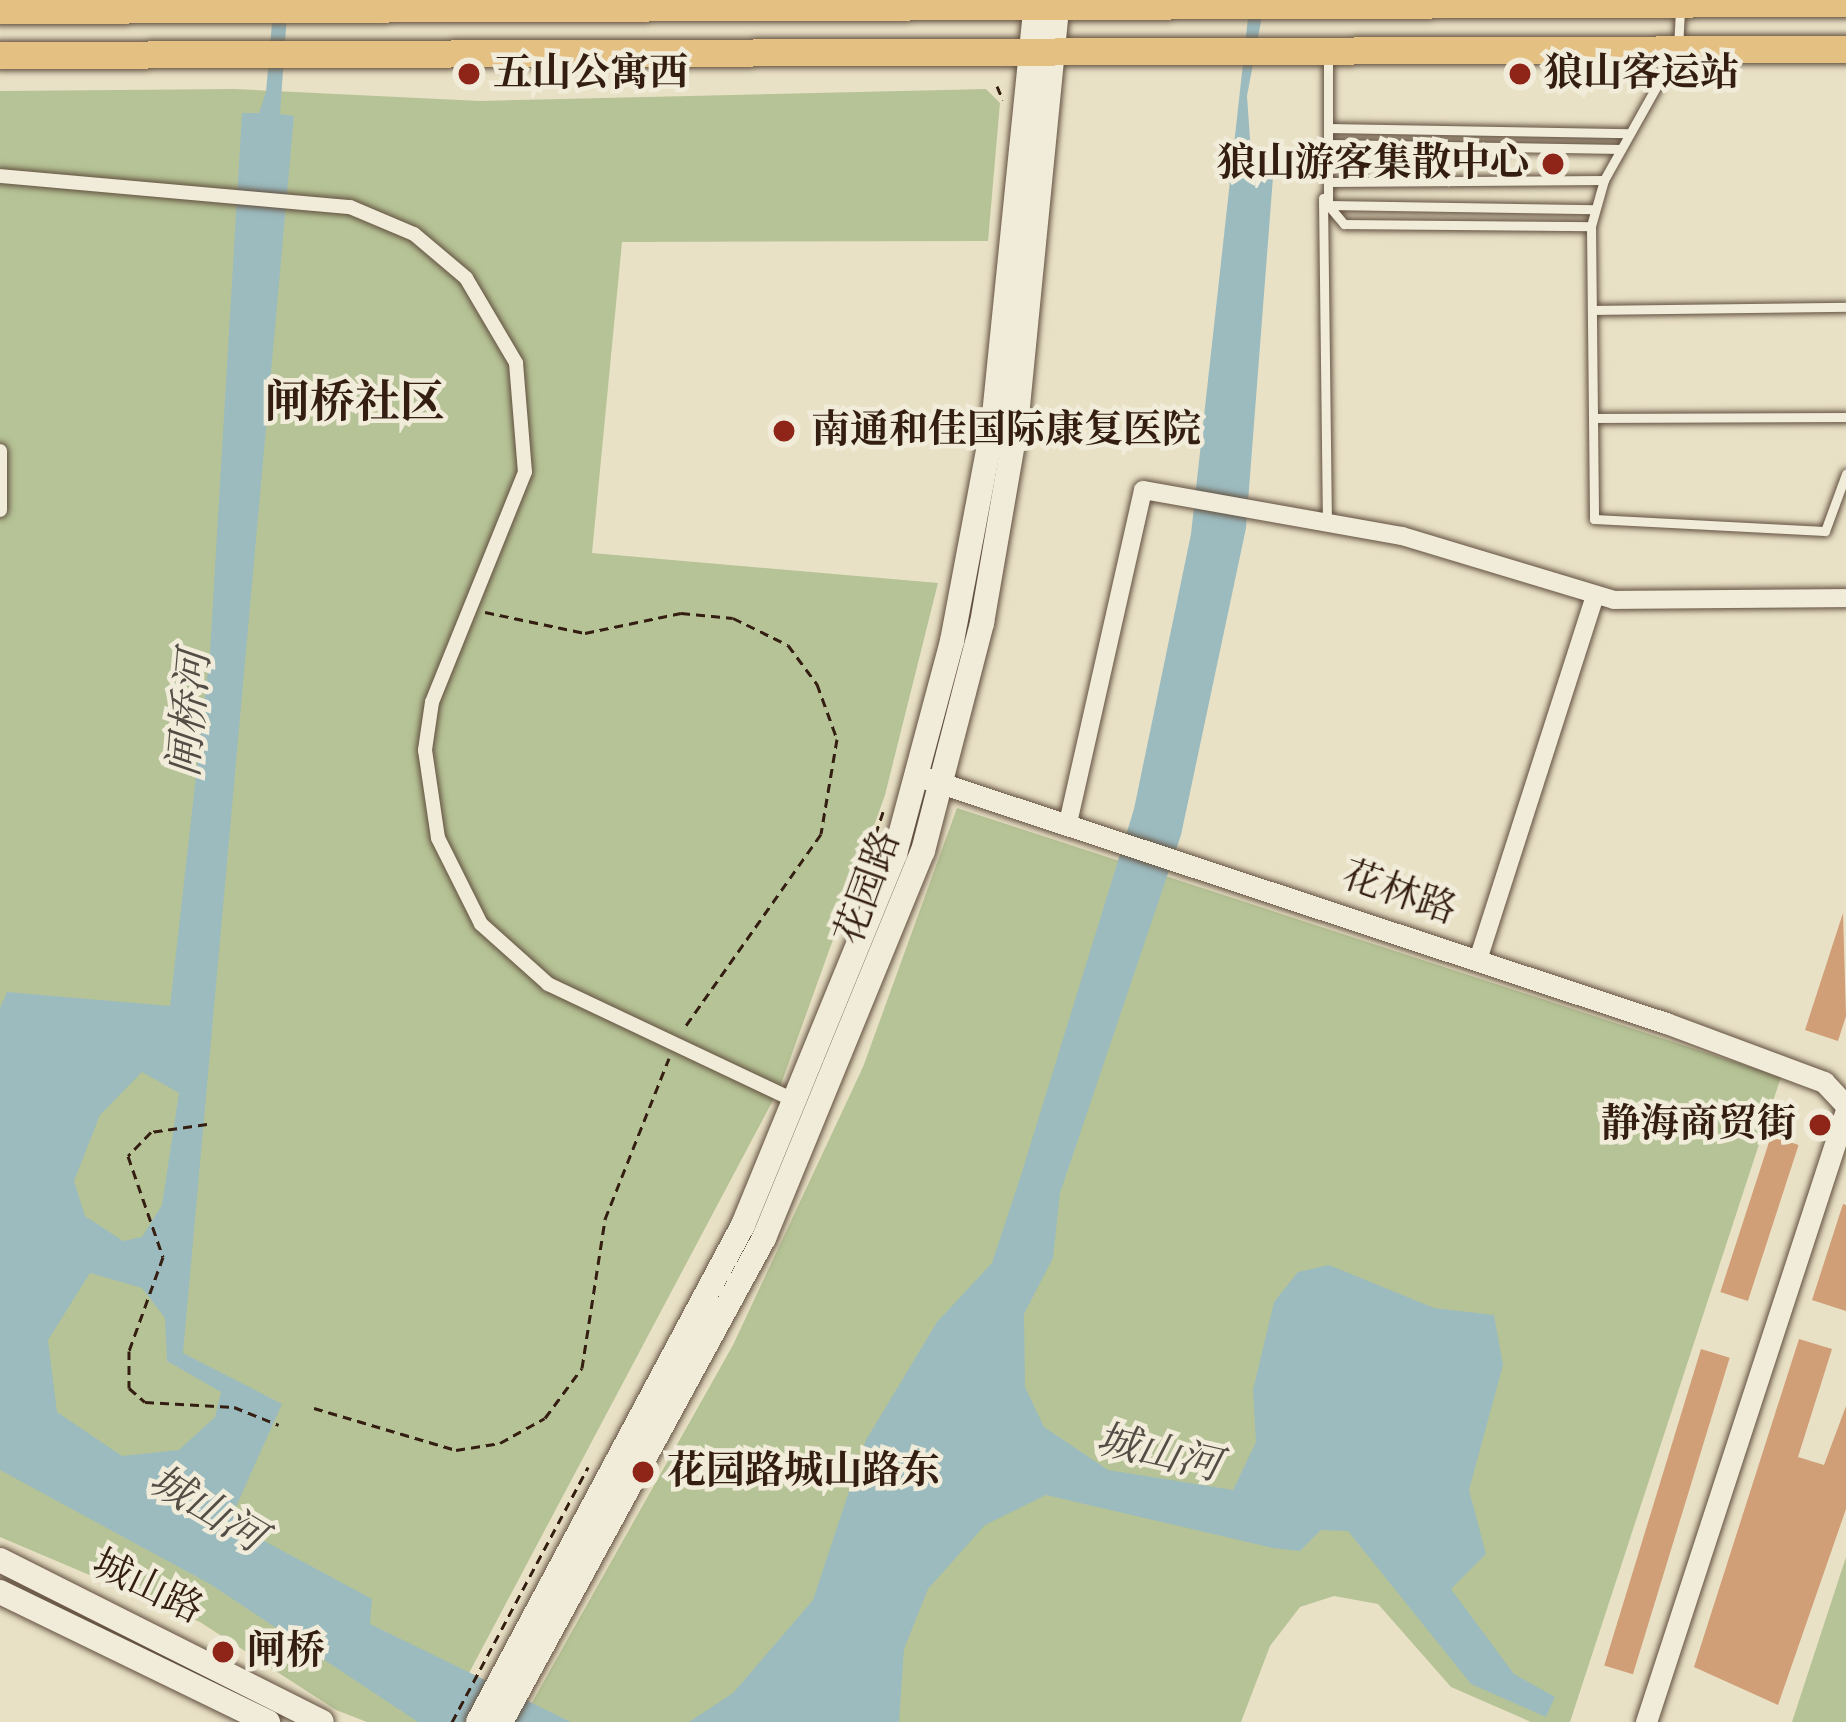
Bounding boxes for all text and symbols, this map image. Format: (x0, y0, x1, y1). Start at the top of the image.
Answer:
place label: 五山公寓西 (493, 51, 688, 97)
place label: 狼山客运站 (1544, 51, 1739, 97)
marker: 五山公寓西 (456, 61, 482, 87)
marker: 狼山客运站 (1507, 61, 1533, 87)
place label: 狼山游客集散中心 (1217, 141, 1529, 187)
marker: 狼山游客集散中心 (1540, 151, 1566, 177)
district label: 闸桥社区 (265, 377, 445, 431)
place label: 南通和佳国际康复医院 (811, 408, 1201, 454)
marker: 南通和佳国际康复医院 (768, 415, 800, 447)
water label: 闸桥河 (160, 649, 222, 779)
street label: 花园路 (827, 825, 911, 951)
street label: 花林路 (1336, 853, 1462, 935)
place label: 静海商贸街 (1601, 1102, 1796, 1148)
marker: 静海商贸街 (1807, 1112, 1833, 1138)
water label: 城山河 (1091, 1415, 1225, 1493)
place label: 花园路城山路东 (667, 1449, 940, 1495)
water label: 城山河 (139, 1456, 273, 1564)
marker: 花园路城山路东 (630, 1459, 656, 1485)
street label: 城山路 (84, 1541, 210, 1635)
place label: 闸桥 (247, 1629, 325, 1675)
marker: 闸桥 (210, 1639, 236, 1665)

